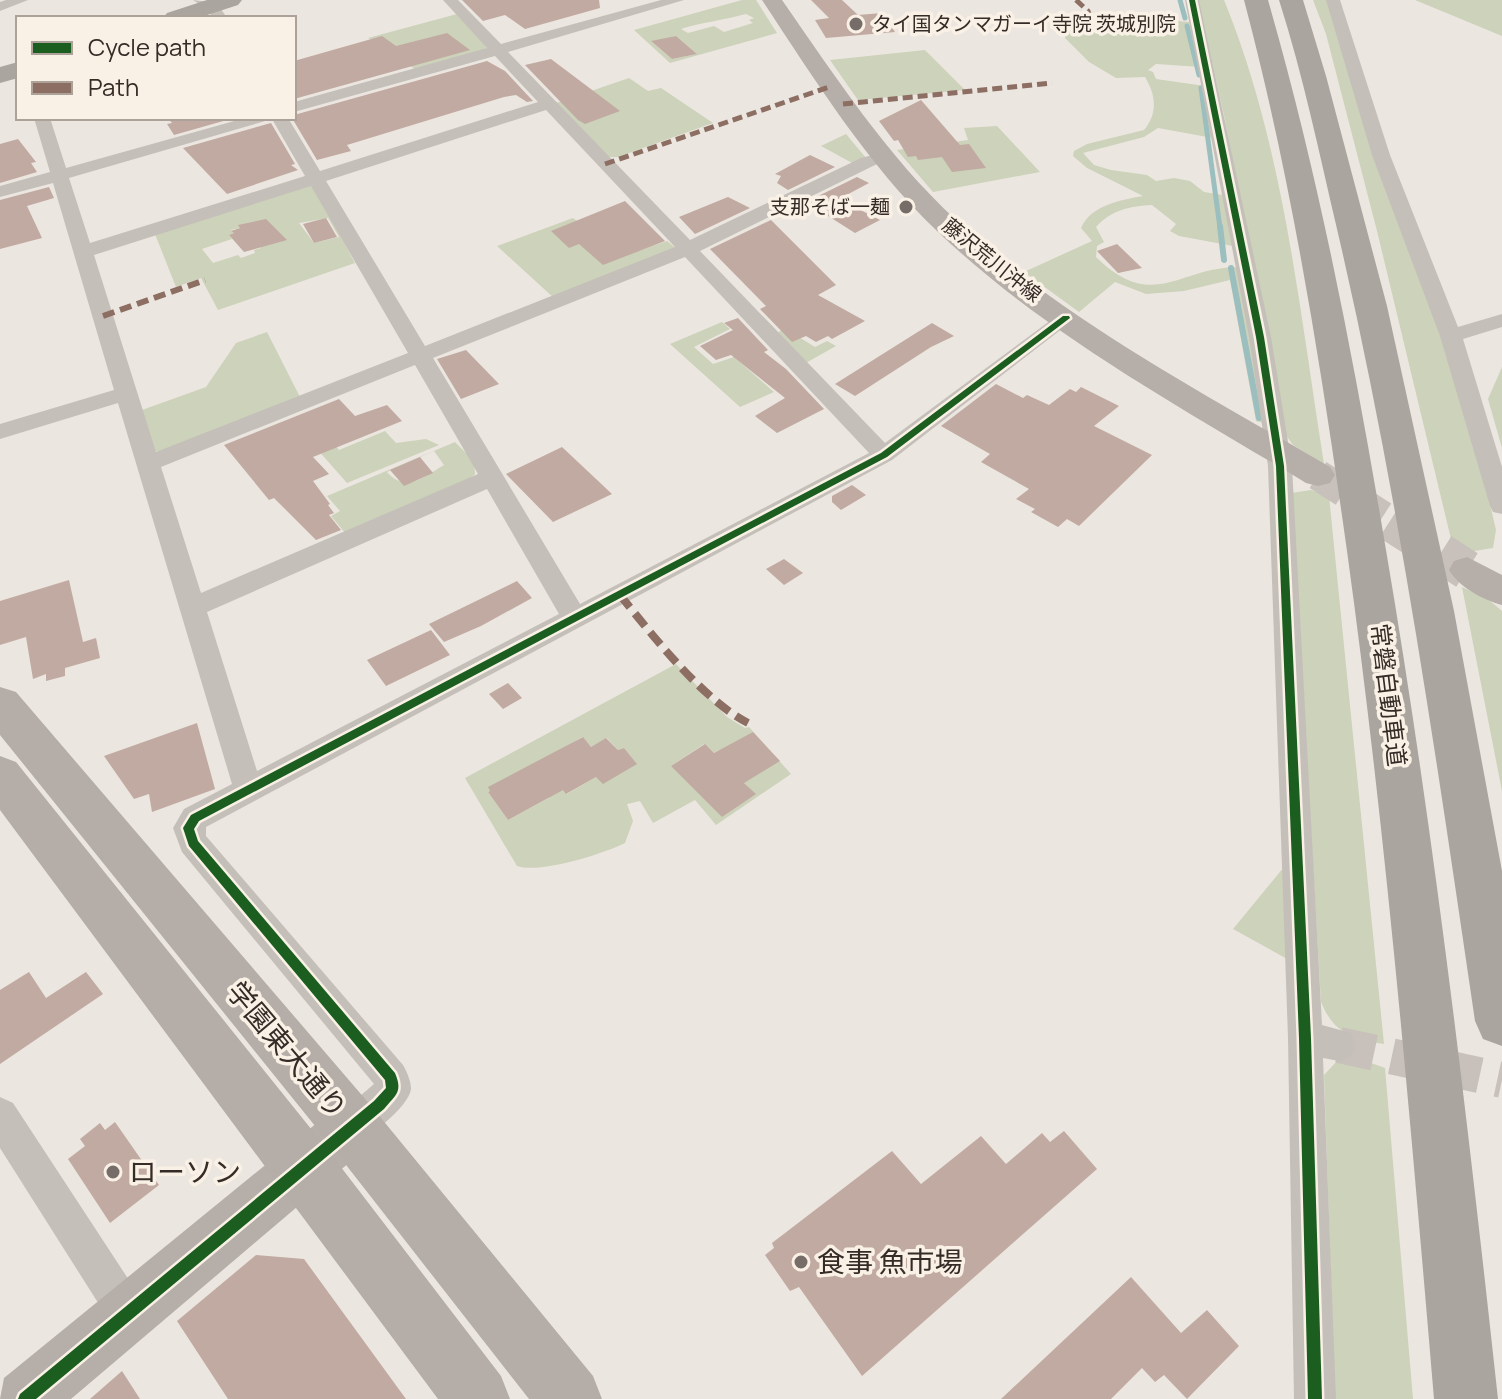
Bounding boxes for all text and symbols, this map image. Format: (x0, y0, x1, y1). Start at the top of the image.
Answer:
place label: タイ国タンマガーイ寺院 茨城別院 (872, 10, 1176, 37)
marker: タイ国タンマガーイ寺院 茨城別院 (847, 15, 865, 33)
legend (16, 16, 296, 120)
text: Cycle path (88, 30, 206, 63)
text: Path (88, 70, 139, 103)
place label: 支那そば一麺 (770, 193, 890, 220)
marker: 支那そば一麺 (897, 198, 915, 216)
street label: 藤沢荒川沖線 (937, 211, 1047, 308)
street label: 常磐自動車道 (1364, 621, 1415, 768)
street label: 学園東大通り (219, 973, 356, 1126)
place label: ローソン (129, 1152, 241, 1190)
marker: ローソン (104, 1163, 122, 1181)
place label: 食事 魚市場 (817, 1242, 963, 1280)
marker: 食事 魚市場 (792, 1253, 810, 1271)

